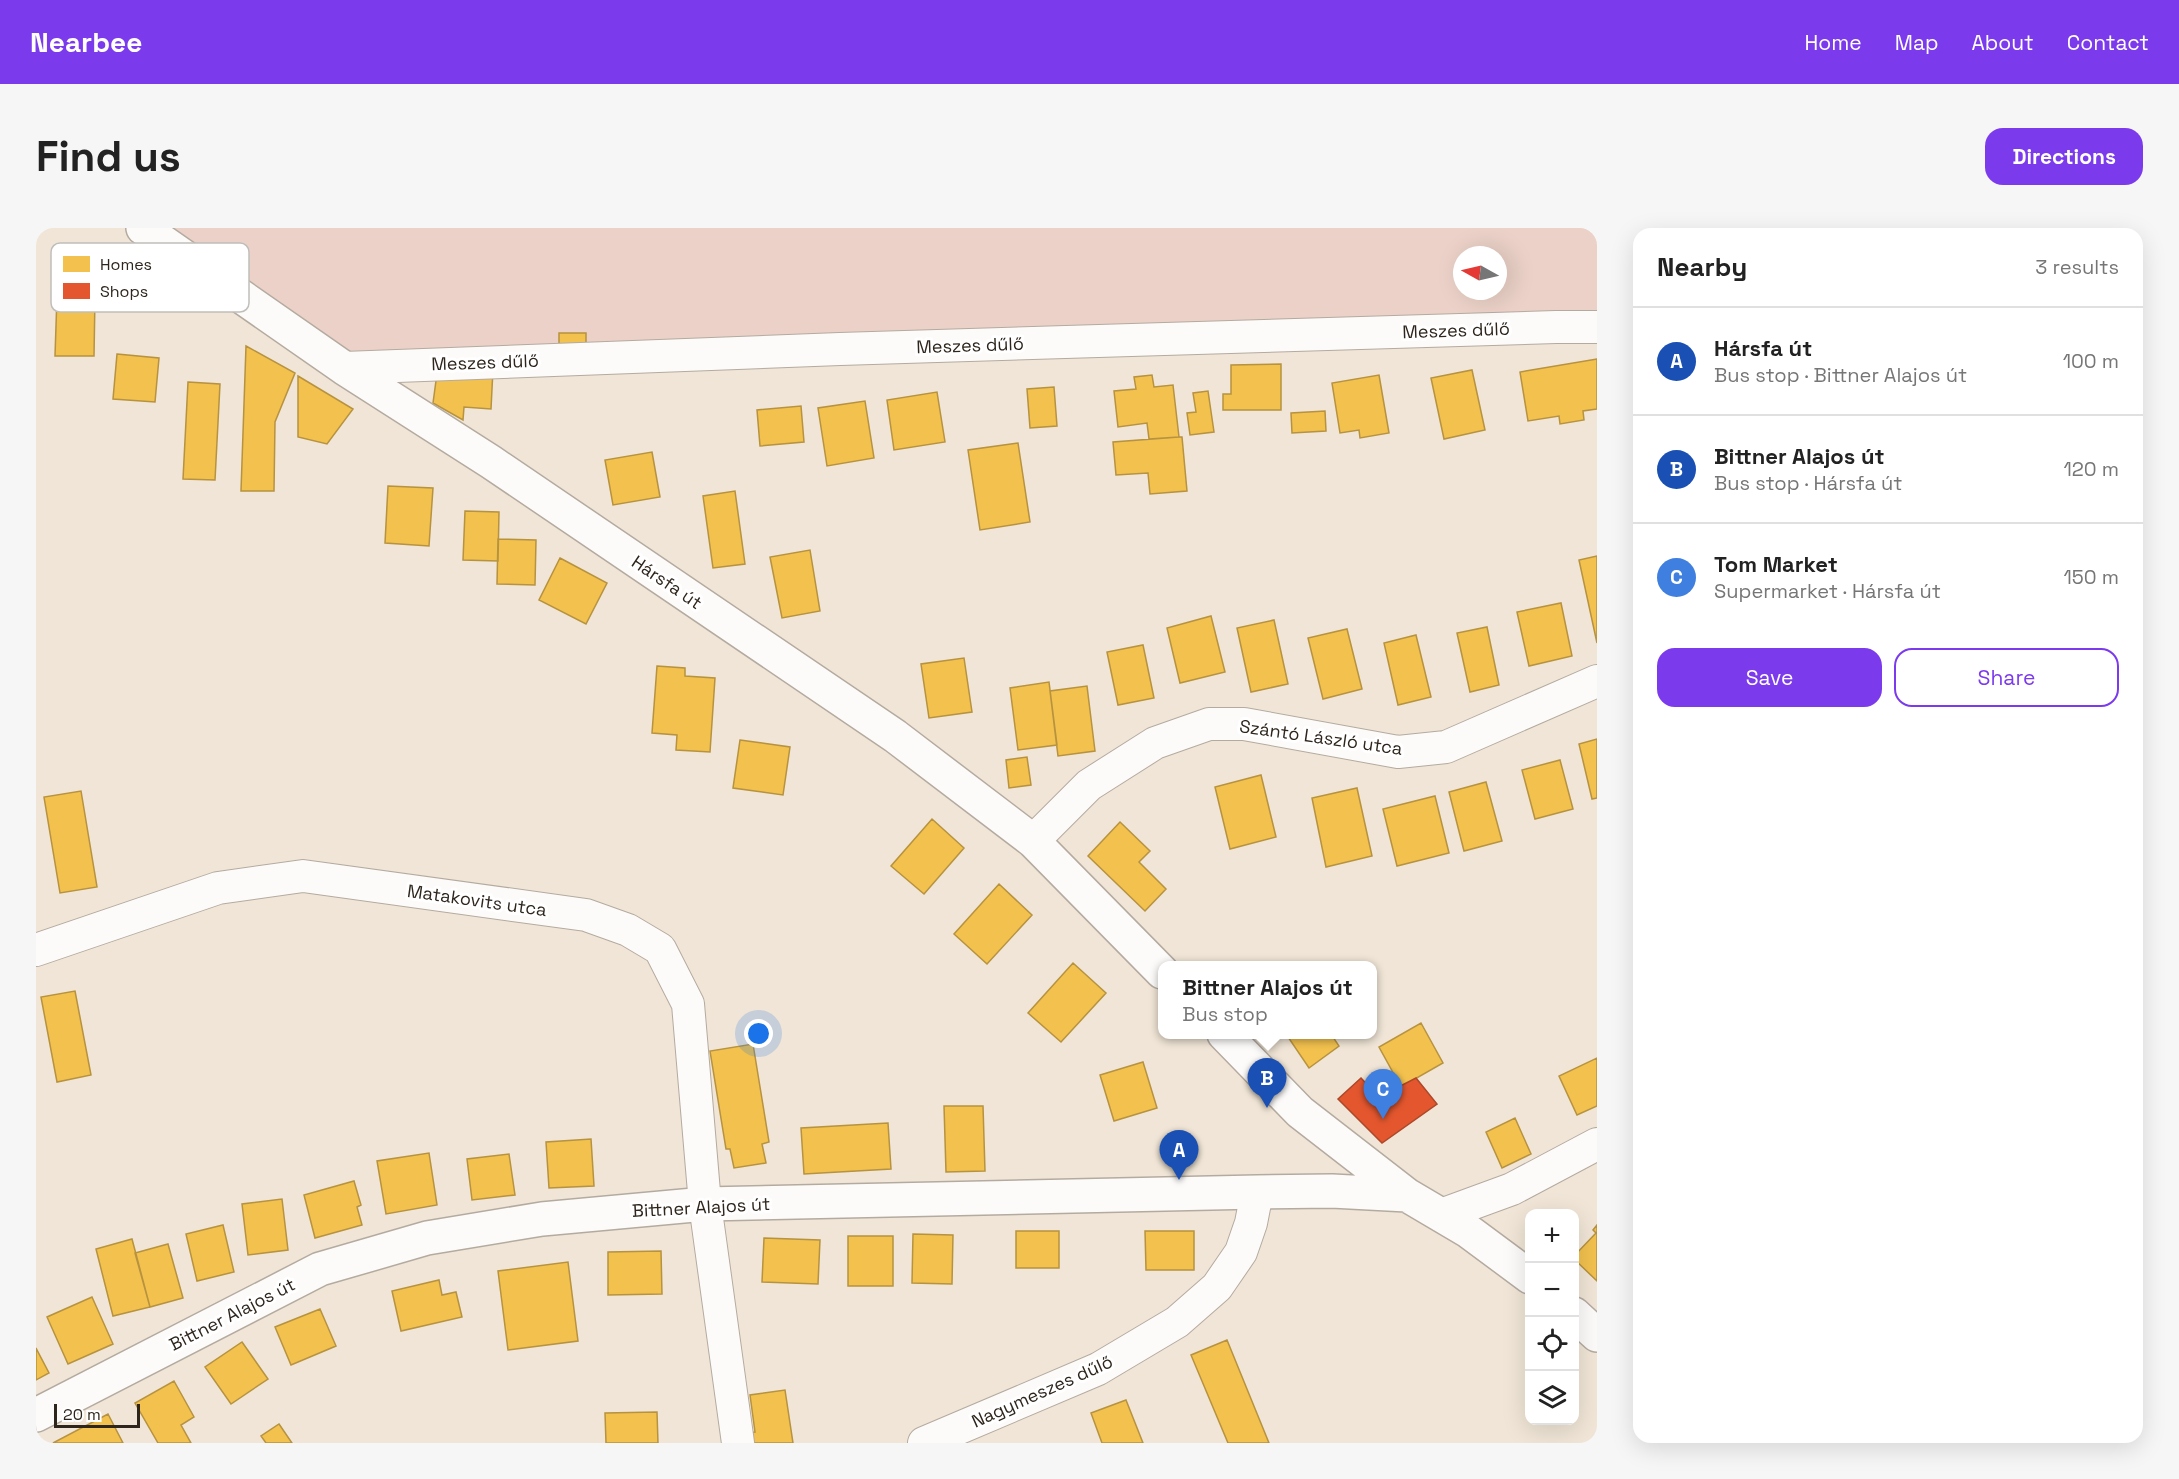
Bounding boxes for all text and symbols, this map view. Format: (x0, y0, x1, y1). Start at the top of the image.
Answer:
text: Nearbee (30, 24, 142, 60)
text: Home (1804, 29, 1862, 56)
text: Map (1895, 29, 1939, 56)
text: About (1972, 29, 2034, 56)
text: Contact (2067, 29, 2149, 56)
button: Directions (1985, 128, 2143, 185)
text: Find us (36, 130, 181, 183)
legend (51, 243, 249, 312)
north arrow (1453, 246, 1507, 300)
text: Nearby (1657, 250, 1747, 284)
text: Homes (100, 254, 152, 275)
text: 3 results (2035, 254, 2119, 280)
text: Shops (100, 281, 148, 302)
street label: Meszes dűlő (1402, 317, 1510, 343)
street label: Meszes dűlő (916, 332, 1024, 358)
text: Hársfa út (1714, 334, 1812, 362)
text: A (1670, 348, 1683, 374)
text: 100 m (2063, 348, 2119, 374)
street label: Meszes dűlő (431, 349, 539, 375)
text: Bus stop · Bittner Alajos út (1714, 362, 1967, 388)
text: Bittner Alajos út (1714, 442, 1885, 470)
text: B (1670, 456, 1683, 482)
text: 120 m (2063, 456, 2119, 482)
text: Bus stop · Hársfa út (1714, 470, 1903, 496)
street label: Hársfa út (627, 550, 707, 614)
text: Tom Market (1714, 550, 1838, 578)
text: C (1670, 564, 1683, 590)
text: 150 m (2064, 564, 2119, 590)
text: Supermarket · Hársfa út (1714, 578, 1941, 604)
button: Save (1657, 648, 1882, 707)
button: Share (1894, 648, 2119, 707)
street label: Szántó László utca (1238, 714, 1404, 760)
street label: Matakovits utca (406, 879, 548, 921)
popup (1158, 961, 1377, 1039)
text: Bittner Alajos út (1182, 973, 1353, 1001)
text: Bus stop (1182, 1001, 1268, 1027)
your location (744, 1019, 773, 1048)
pin: B (1248, 1058, 1286, 1108)
pin: C (1364, 1070, 1402, 1119)
pin: A (1160, 1130, 1198, 1180)
street label: Bittner Alajos út (631, 1192, 771, 1222)
map controls (1525, 1209, 1579, 1425)
button: + (1525, 1209, 1579, 1263)
button: − (1525, 1263, 1579, 1317)
street label: Bittner Alajos út (165, 1272, 299, 1356)
button: locate (1525, 1317, 1579, 1371)
street label: Nagymeszes dűlő (968, 1350, 1116, 1432)
button: layers (1525, 1371, 1579, 1425)
scale bar (54, 1401, 140, 1428)
text: 20 m (63, 1404, 101, 1425)

